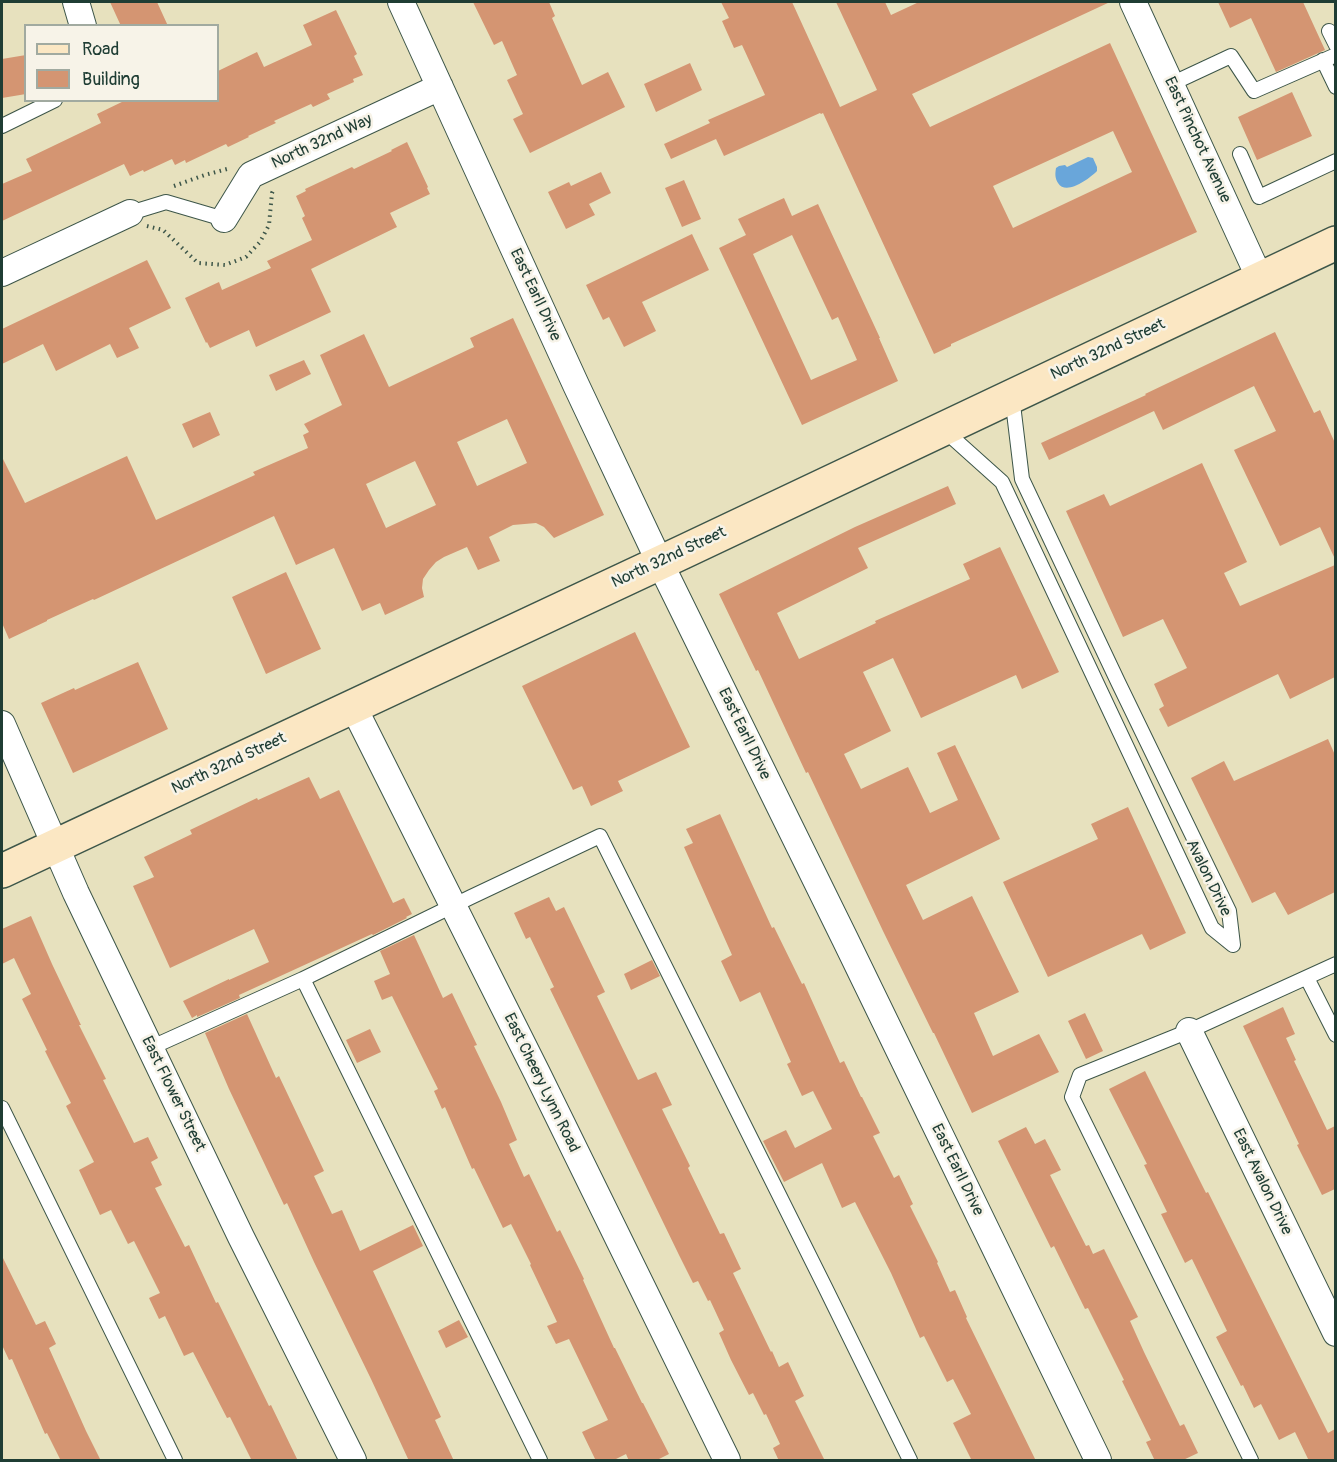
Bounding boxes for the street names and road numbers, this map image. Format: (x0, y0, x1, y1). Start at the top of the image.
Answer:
street label: East Pinchot Avenue (1159, 74, 1235, 206)
street label: North 32nd Way (269, 110, 375, 174)
street label: East Earll Drive (505, 246, 565, 344)
street label: North 32nd Street (1048, 315, 1168, 385)
street label: North 32nd Street (609, 523, 729, 593)
street label: East Earll Drive (714, 685, 774, 783)
street label: North 32nd Street (169, 729, 289, 799)
street label: Avalon Drive (1181, 836, 1235, 920)
street label: East Cheery Lynn Road (499, 1010, 583, 1156)
street label: East Flower Street (137, 1033, 209, 1155)
street label: East Earll Drive (927, 1121, 987, 1219)
street label: East Avalon Drive (1228, 1126, 1296, 1238)

